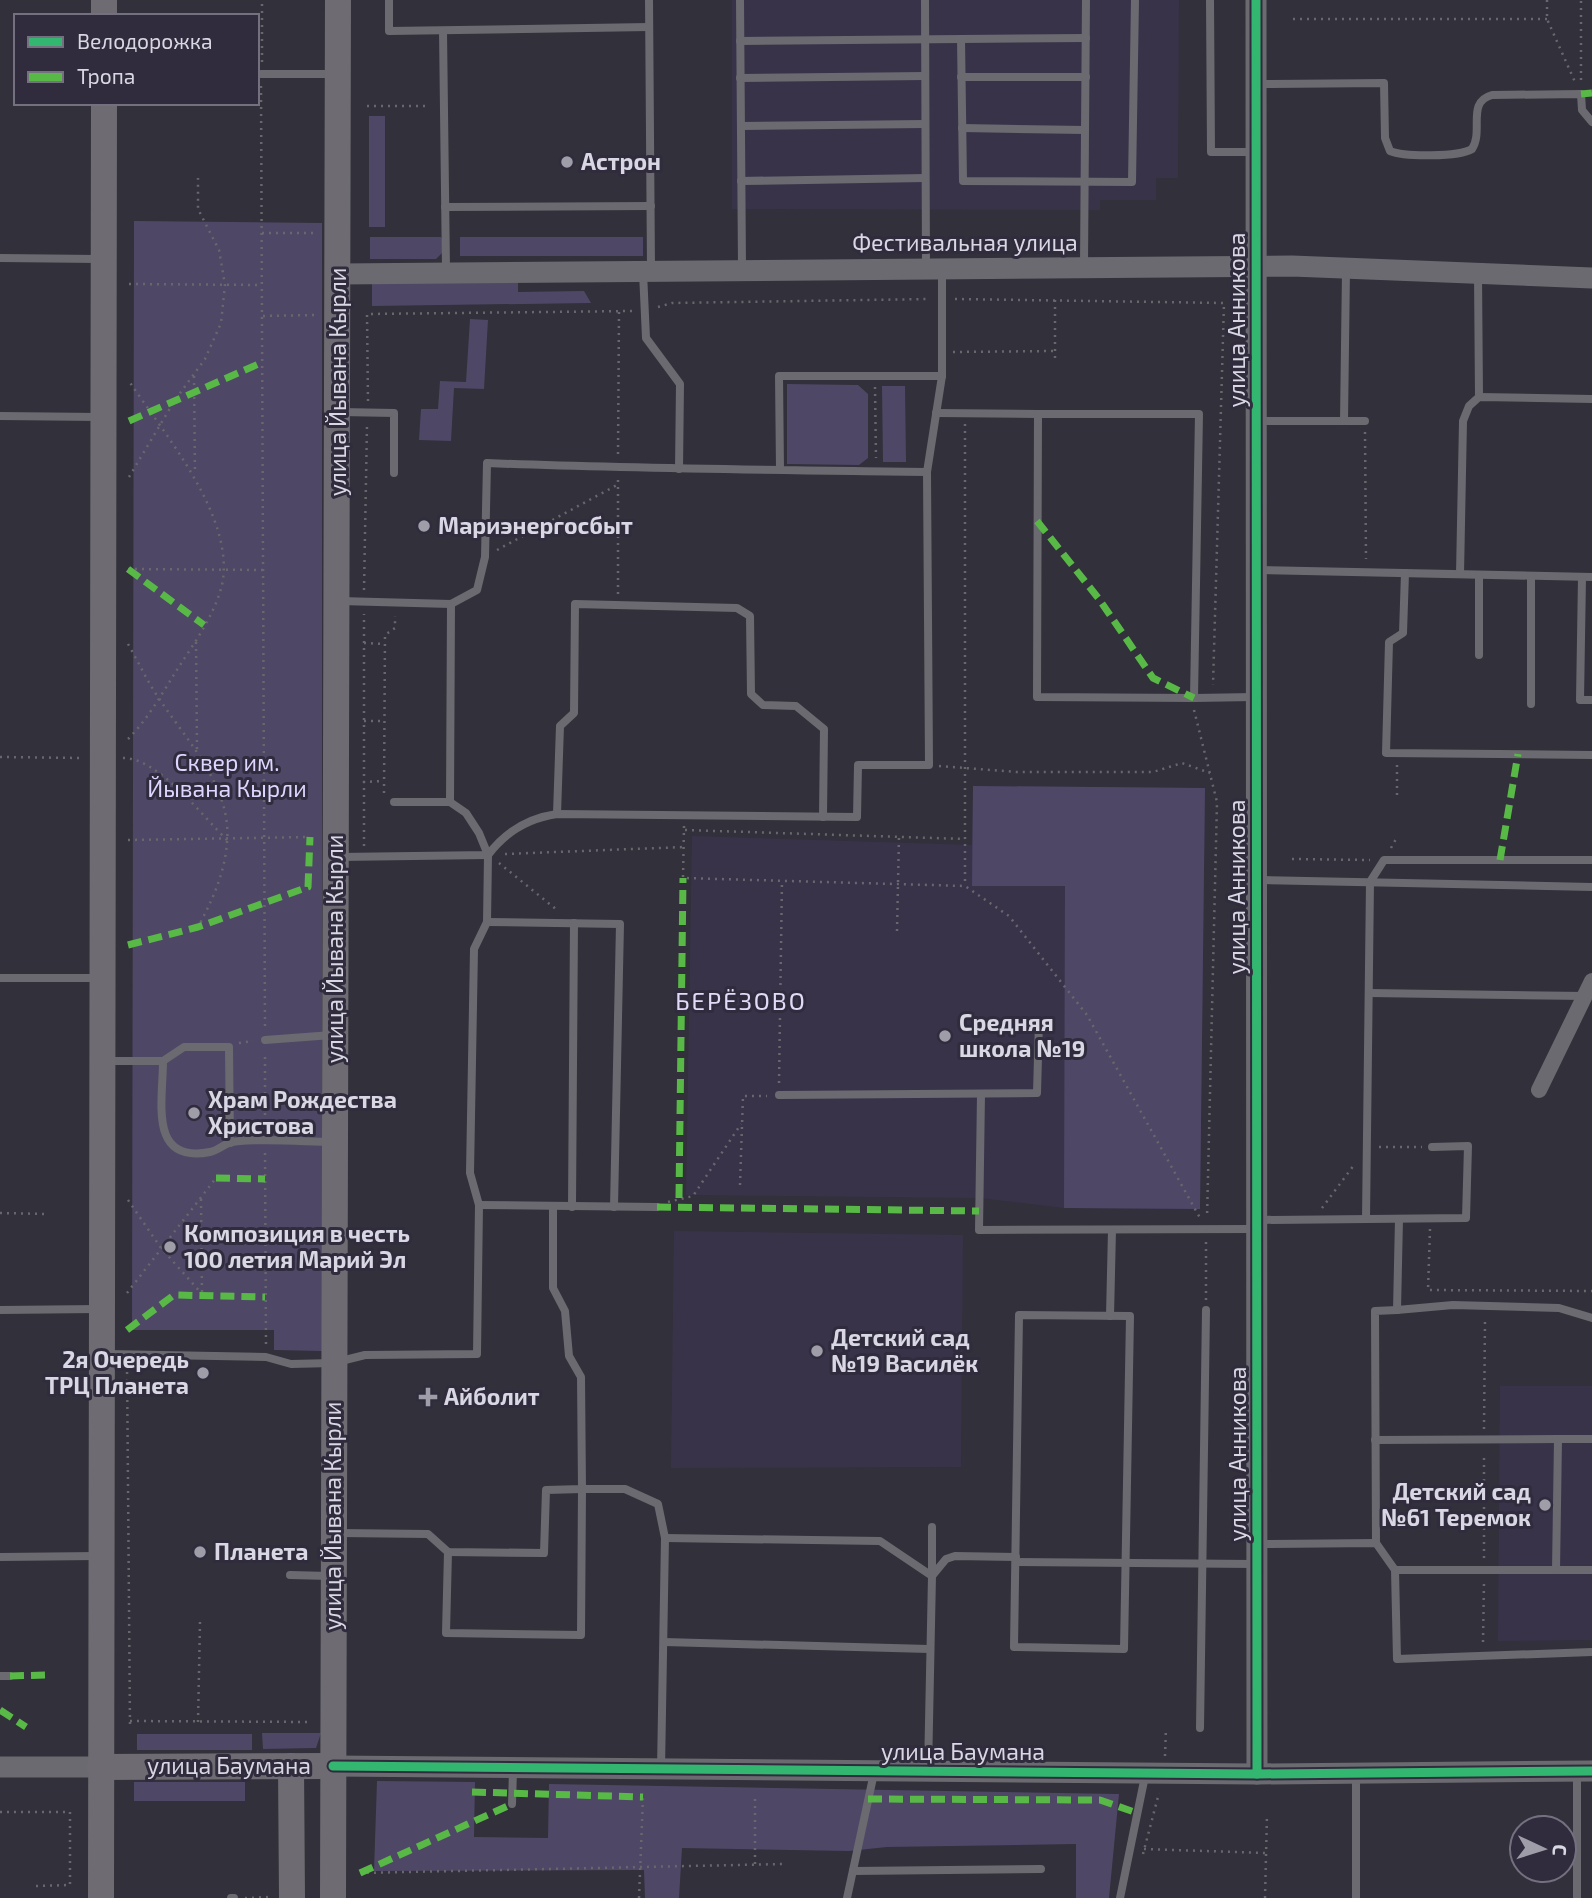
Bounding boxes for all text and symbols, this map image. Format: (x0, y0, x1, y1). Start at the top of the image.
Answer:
legend (14, 14, 259, 105)
text: Велодорожка (77, 28, 213, 53)
text: Тропа (77, 63, 135, 88)
place label: Астрон (581, 147, 661, 175)
marker: Астрон (559, 154, 575, 170)
street label: Фестивальная улица (852, 228, 1078, 257)
street label: улица Анникова (1222, 233, 1251, 407)
street label: улица Йывана Кырли (323, 268, 352, 496)
place label: Мариэнергосбыт (438, 511, 633, 539)
marker: Мариэнергосбыт (416, 518, 432, 534)
park label: Сквер им. Йывана Кырли (147, 748, 307, 802)
street label: улица Анникова (1222, 800, 1251, 974)
street label: улица Йывана Кырли (320, 835, 349, 1063)
district label: БЕРЁЗОВО (675, 986, 807, 1015)
place label: Средняя школа №19 (959, 1008, 1085, 1062)
marker: Средняя школа №19 (937, 1028, 953, 1044)
place label: Храм Рождества Христова (208, 1085, 397, 1139)
marker: Храм Рождества Христова (186, 1105, 202, 1121)
place label: Композиция в честь 100 летия Марий Эл (184, 1219, 410, 1273)
marker: Композиция в честь 100 летия Марий Эл (162, 1239, 178, 1255)
place label: Детский сад №19 Василёк (831, 1323, 978, 1377)
marker: Детский сад №19 Василёк (809, 1343, 825, 1359)
place label: 2я Очередь ТРЦ Планета (45, 1345, 189, 1399)
marker: 2я Очередь ТРЦ Планета (195, 1365, 211, 1381)
street label: улица Анникова (1223, 1367, 1252, 1541)
place label: Айболит (444, 1382, 540, 1410)
marker: Айболит (418, 1387, 438, 1407)
street label: улица Йывана Кырли (318, 1402, 347, 1630)
place label: Детский сад №61 Теремок (1381, 1477, 1531, 1531)
marker: Детский сад №61 Теремок (1537, 1497, 1553, 1513)
place label: Планета (214, 1537, 308, 1565)
marker: Планета (192, 1544, 208, 1560)
street label: улица Баумана (881, 1737, 1045, 1766)
street label: улица Баумана (147, 1751, 311, 1780)
north arrow (1508, 1814, 1578, 1884)
text: С (1549, 1844, 1572, 1857)

